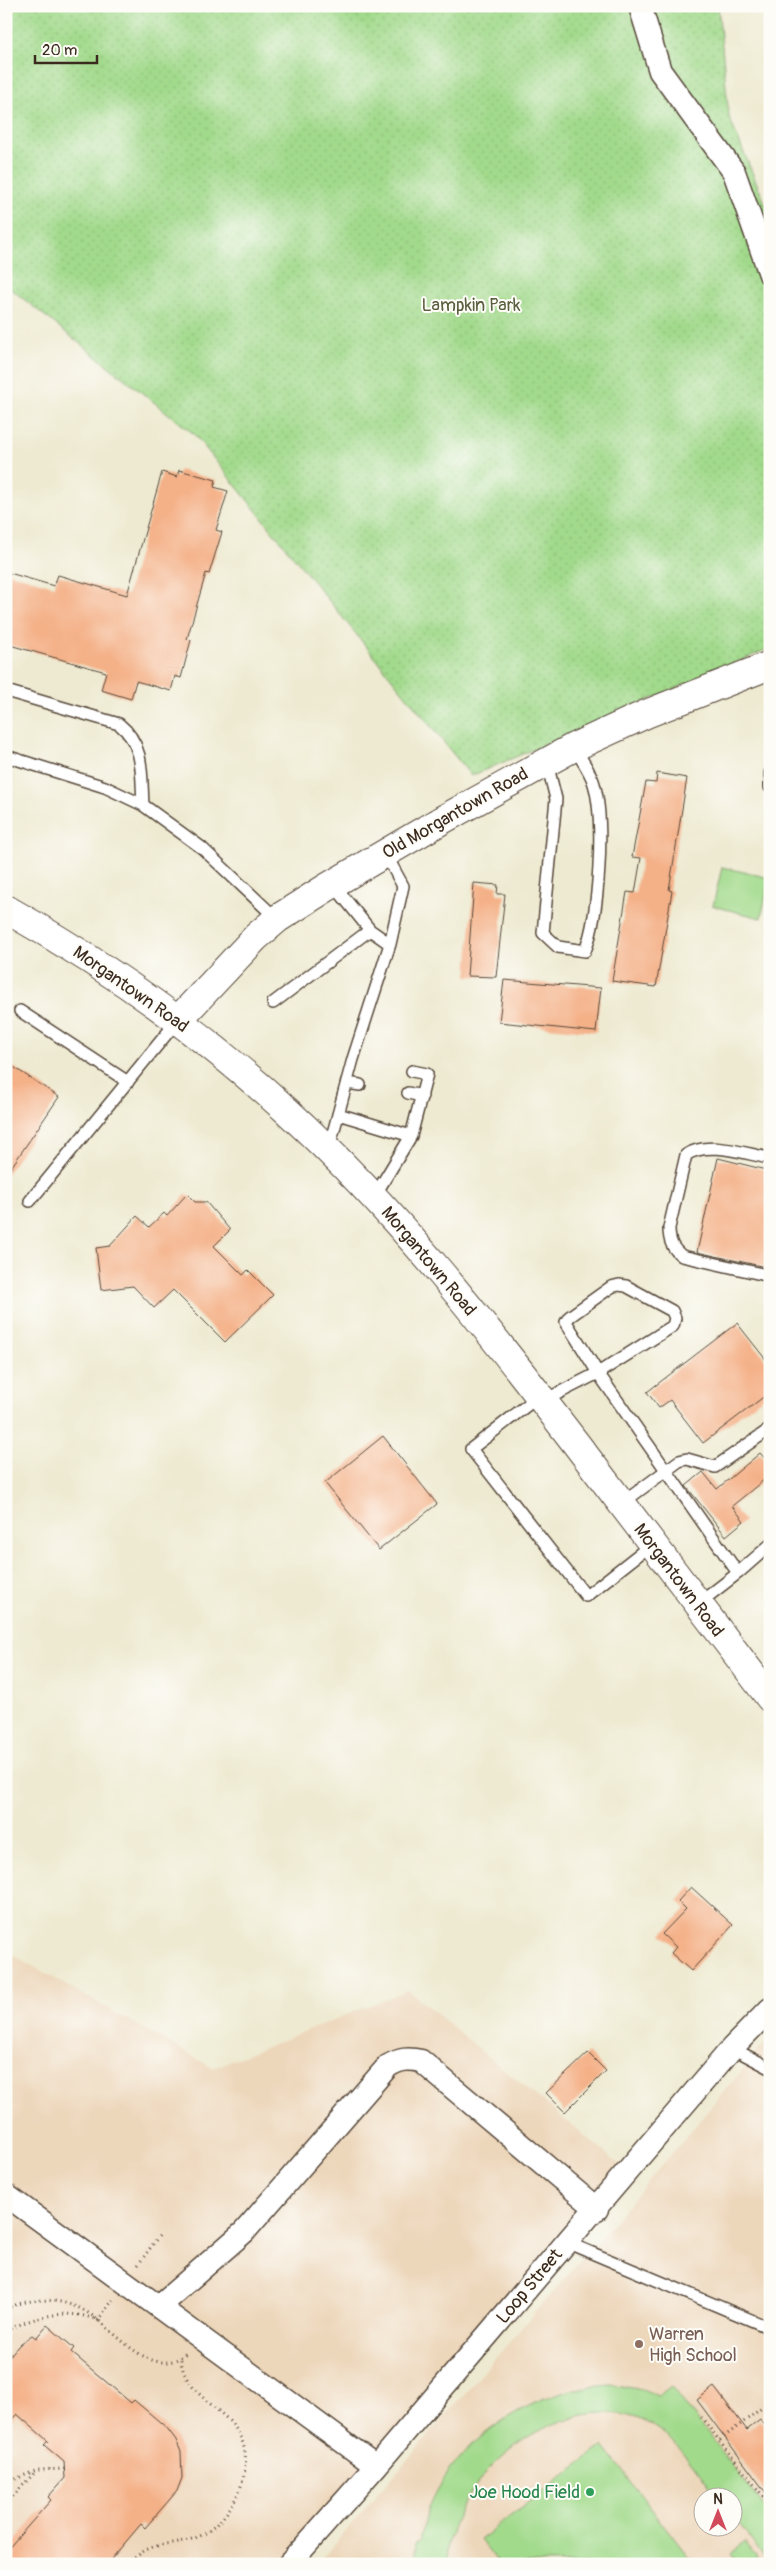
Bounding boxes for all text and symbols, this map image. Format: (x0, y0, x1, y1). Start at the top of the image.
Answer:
scale bar (35, 32, 98, 64)
text: 20 m (42, 41, 77, 60)
park label: Lampkin Park (421, 294, 521, 317)
street label: Old Morgantown Road (378, 762, 532, 865)
street label: Morgantown Road (68, 941, 193, 1038)
street label: Morgantown Road (376, 1202, 481, 1321)
street label: Morgantown Road (628, 1519, 729, 1642)
street label: Loop Street (491, 2244, 568, 2329)
place label: Warren High School (649, 2323, 737, 2367)
marker: Warren High School (633, 2338, 645, 2350)
place label: Joe Hood Field (469, 2481, 580, 2504)
marker: Joe Hood Field (584, 2486, 596, 2498)
north arrow (694, 2488, 744, 2538)
text: N (713, 2491, 723, 2508)

